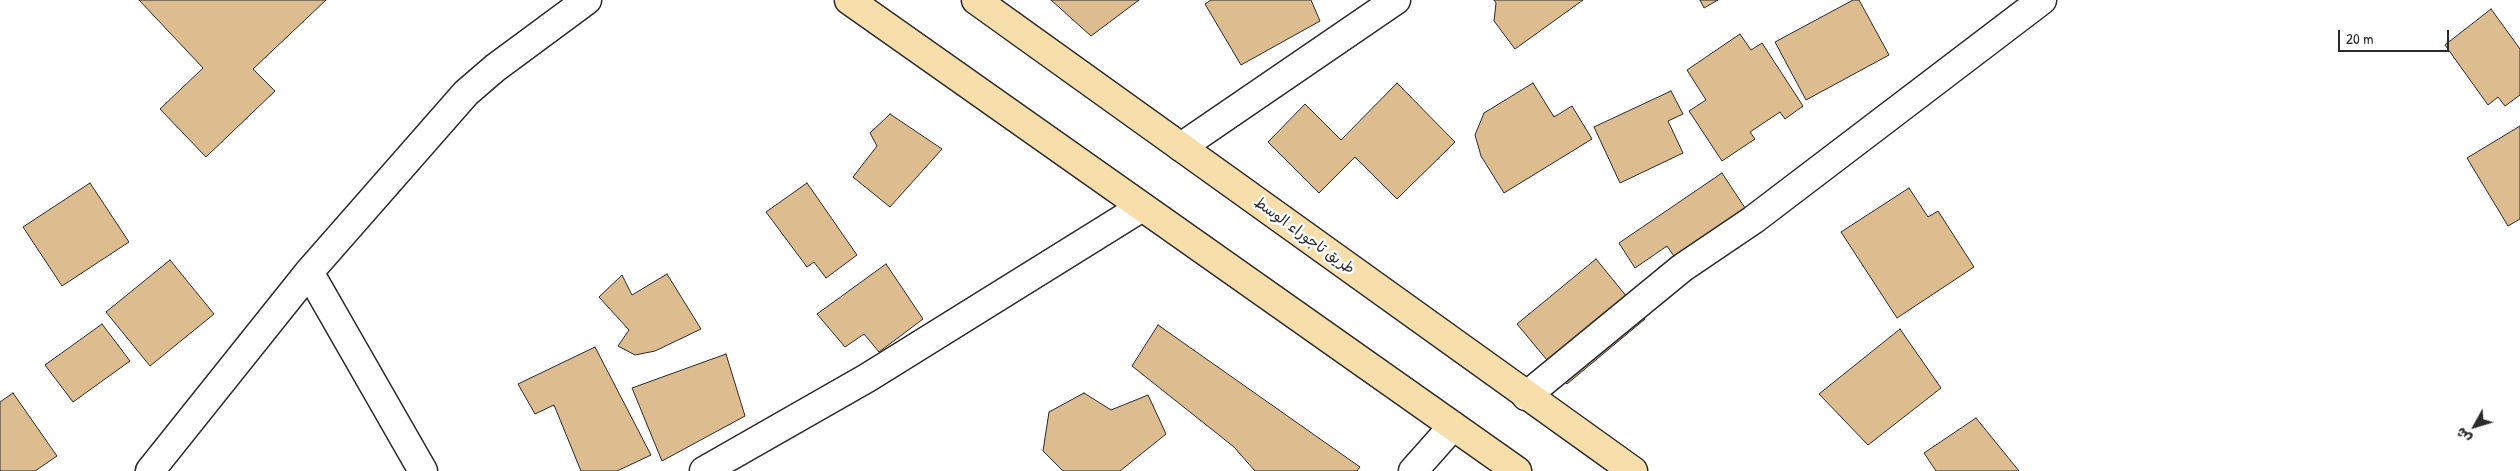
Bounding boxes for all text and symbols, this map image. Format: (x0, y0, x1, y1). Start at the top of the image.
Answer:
scale bar (2340, 20, 2451, 52)
text: 20 m (2346, 28, 2373, 49)
street label: طريق تاجوراء الوسط (1250, 193, 1358, 279)
north arrow (2450, 401, 2500, 451)
text: ش (2451, 424, 2475, 448)

